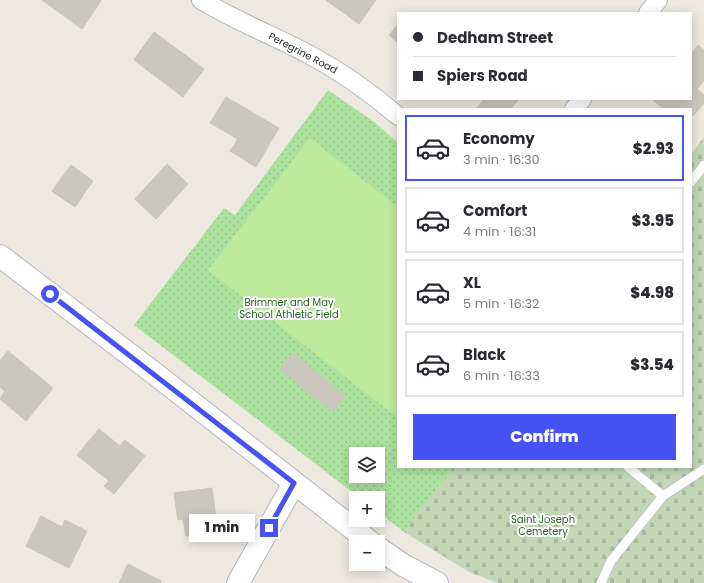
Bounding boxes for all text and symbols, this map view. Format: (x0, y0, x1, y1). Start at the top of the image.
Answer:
text: Dedham Street (437, 27, 553, 48)
street label: Peregrine Road (266, 29, 340, 77)
text: Spiers Road (437, 65, 528, 86)
text: Economy (463, 128, 535, 149)
icon: car (415, 130, 451, 166)
text: $2.93 (633, 138, 674, 159)
text: 3 min · 16:30 (463, 150, 540, 169)
text: Comfort (463, 200, 527, 221)
icon: car (415, 202, 451, 238)
text: $3.95 (632, 210, 674, 231)
text: 4 min · 16:31 (463, 222, 536, 241)
text: XL (463, 272, 481, 293)
icon: car (415, 274, 451, 310)
text: $4.98 (630, 282, 674, 303)
route start (41, 285, 59, 303)
text: 5 min · 16:32 (463, 294, 540, 313)
park label: Brimmer and May School Athletic Field (239, 295, 339, 322)
text: Black (463, 344, 506, 365)
icon: car (415, 346, 451, 382)
text: $3.54 (630, 354, 674, 375)
text: 6 min · 16:33 (463, 366, 540, 385)
button: Confirm (413, 414, 676, 460)
map controls (349, 447, 385, 571)
button: layers (349, 447, 385, 483)
button: + (349, 491, 385, 527)
park label: Saint Joseph Cemetery (511, 512, 575, 539)
callout: 1 min (189, 514, 255, 542)
text: 1 min (205, 518, 239, 537)
route end (260, 519, 278, 537)
button: − (349, 535, 385, 571)

